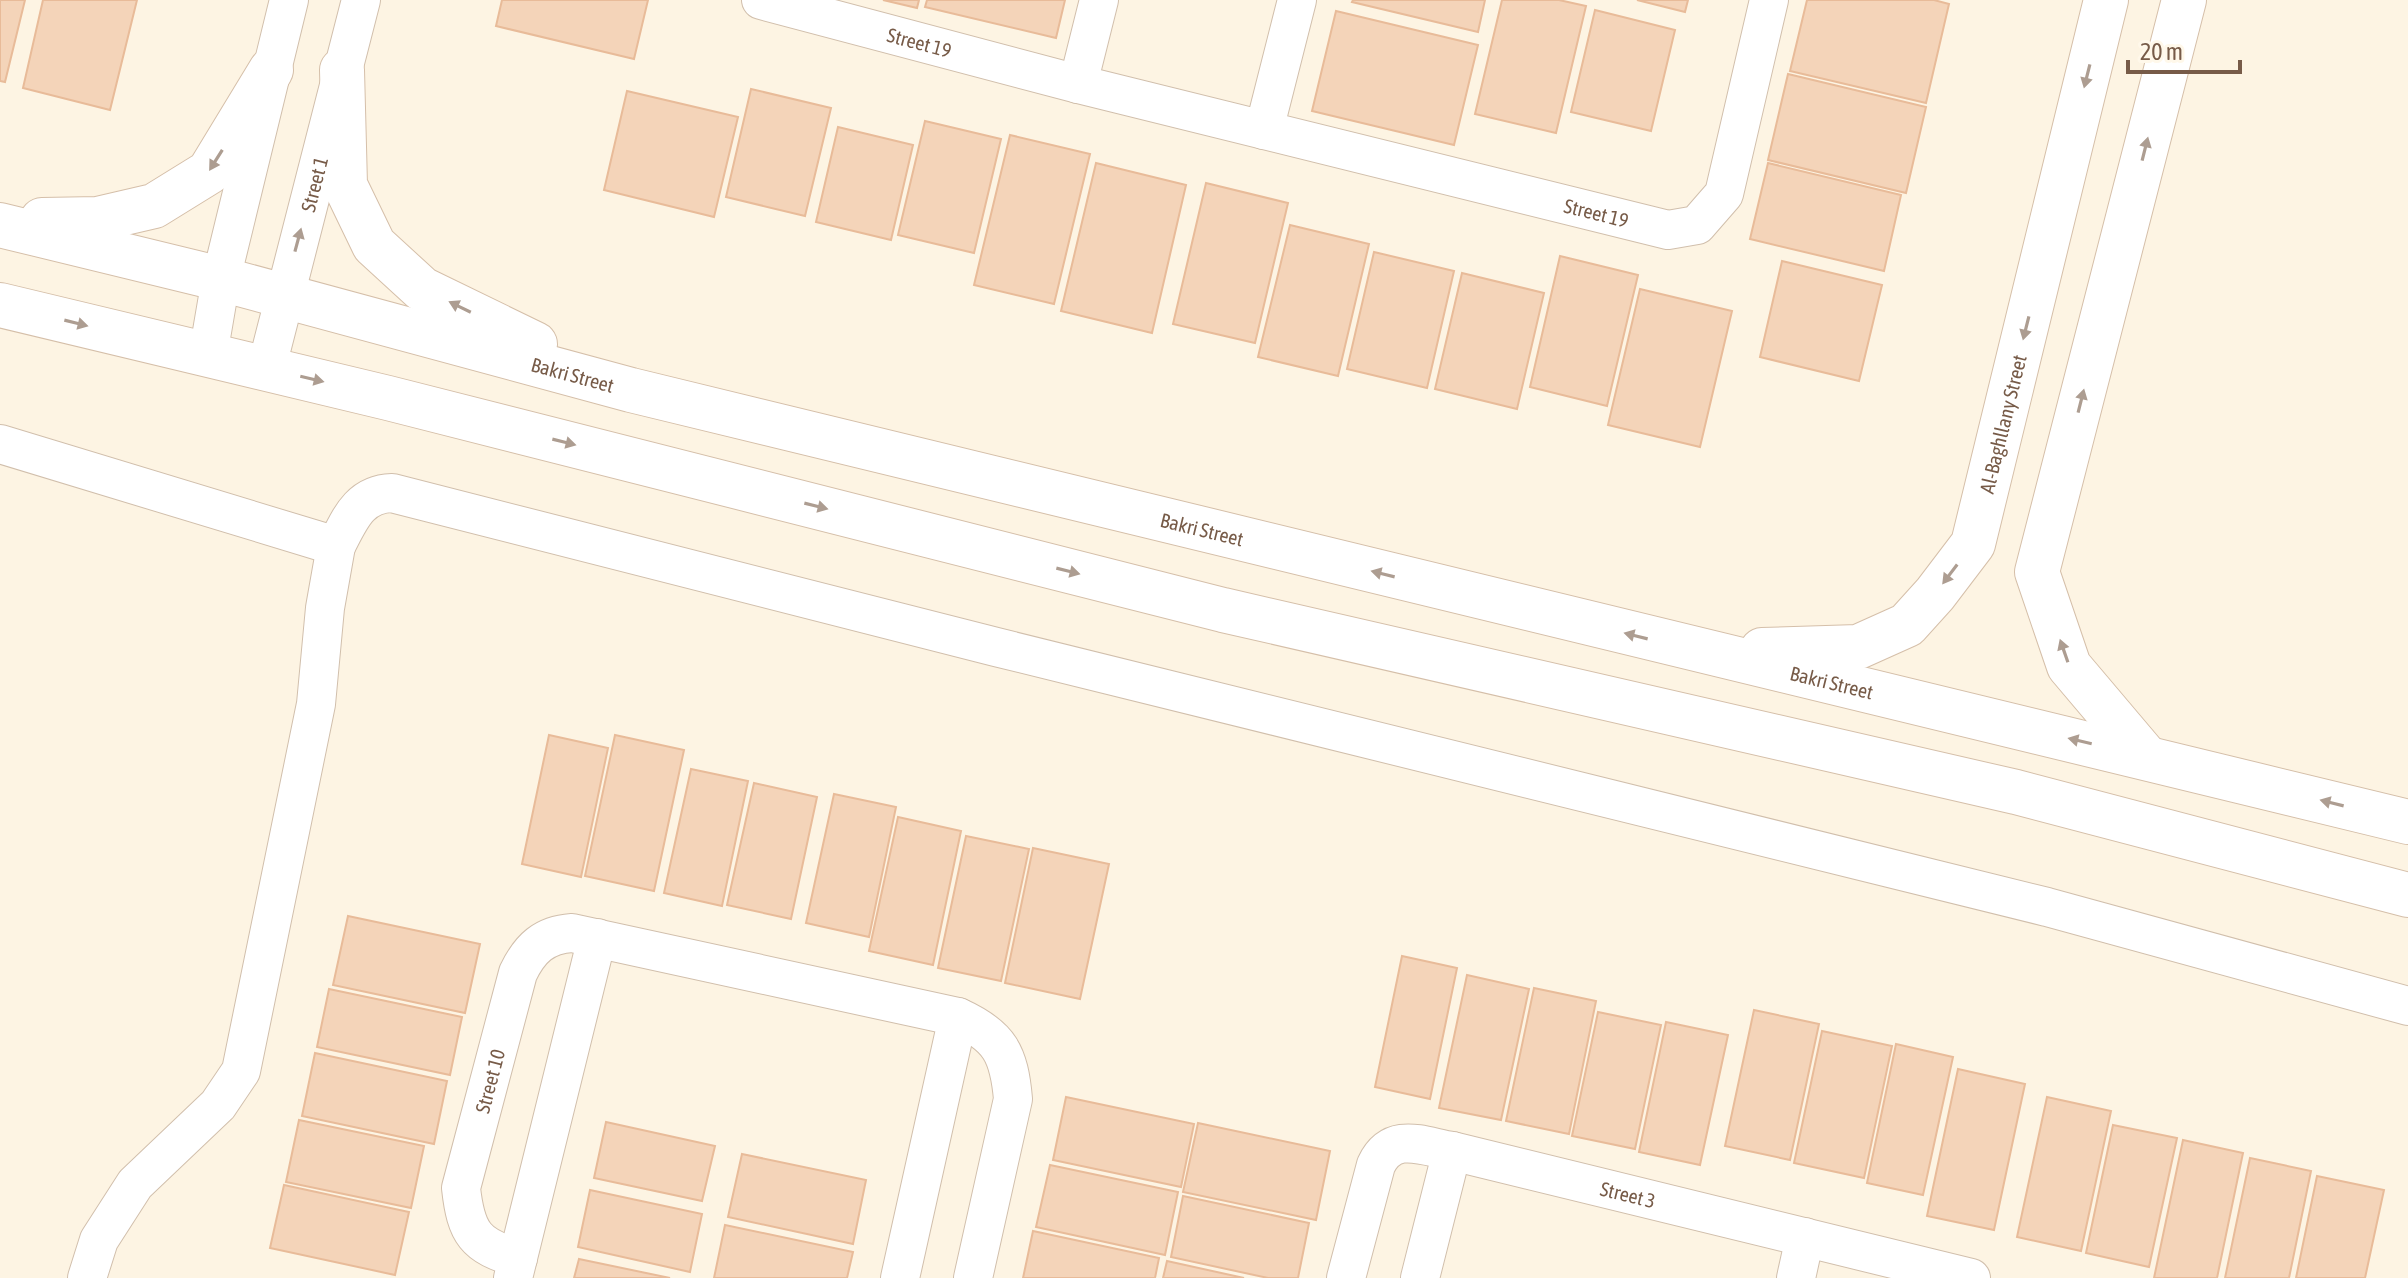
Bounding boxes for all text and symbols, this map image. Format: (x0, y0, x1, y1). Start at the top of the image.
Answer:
street label: Street 19 (885, 23, 954, 62)
scale bar (2128, 24, 2240, 74)
text: 20 m (2140, 38, 2183, 65)
one-way arrow (2081, 63, 2093, 88)
one-way arrow (2140, 137, 2152, 162)
one-way arrow (209, 149, 223, 171)
street label: Street 1 (296, 154, 332, 214)
street label: Street 19 (1562, 193, 1631, 231)
one-way arrow (293, 227, 305, 252)
one-way arrow (448, 300, 472, 314)
one-way arrow (2019, 316, 2031, 341)
one-way arrow (63, 317, 88, 330)
street label: Bakri Street (529, 352, 617, 396)
street label: Al-Baghllany Street (1974, 352, 2030, 495)
one-way arrow (299, 374, 324, 386)
one-way arrow (2075, 389, 2087, 414)
one-way arrow (551, 437, 576, 449)
one-way arrow (803, 501, 828, 513)
street label: Bakri Street (1158, 508, 1246, 550)
one-way arrow (1942, 564, 1958, 585)
one-way arrow (1055, 565, 1080, 577)
one-way arrow (1371, 568, 1396, 580)
one-way arrow (1624, 629, 1649, 642)
one-way arrow (2058, 639, 2070, 663)
street label: Bakri Street (1788, 661, 1876, 703)
one-way arrow (2067, 734, 2092, 747)
one-way arrow (2320, 796, 2345, 809)
street label: Street 10 (470, 1046, 509, 1115)
street label: Street 3 (1598, 1176, 1658, 1212)

